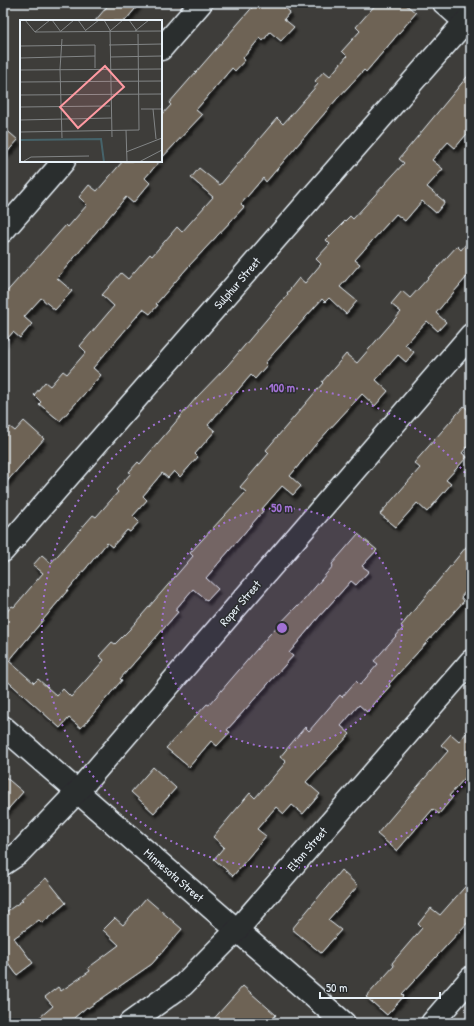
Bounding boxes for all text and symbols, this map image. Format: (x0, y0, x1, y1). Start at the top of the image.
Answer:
inset map (20, 20, 162, 162)
street label: Sulphur Street (210, 253, 265, 313)
text: 100 m (269, 379, 295, 396)
text: 50 m (271, 499, 293, 516)
street label: Roper Street (215, 576, 265, 630)
centre of rings (275, 621, 289, 635)
street label: Elton Street (283, 823, 332, 875)
street label: Minnesota Street (140, 844, 208, 906)
scale bar (320, 974, 440, 1000)
text: 50 m (326, 979, 347, 996)

